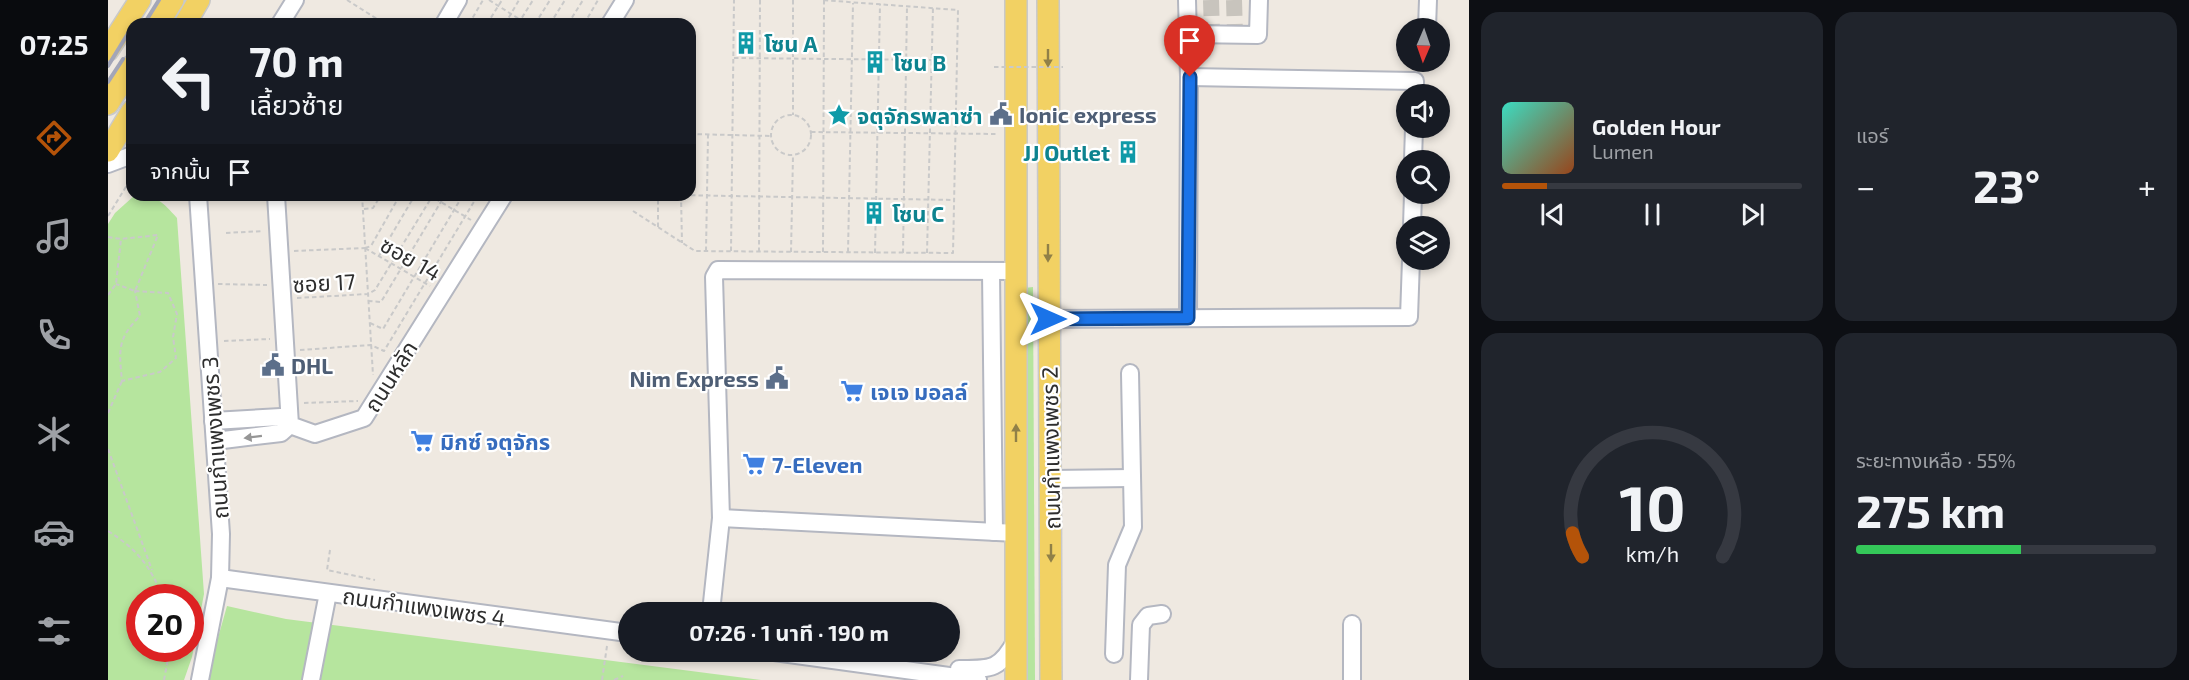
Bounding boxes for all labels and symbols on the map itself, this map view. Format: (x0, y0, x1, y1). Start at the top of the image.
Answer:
pin (1164, 15, 1215, 77)
north arrow (1396, 18, 1450, 72)
building icon: โซน A (733, 30, 759, 56)
place label: โซน A (764, 30, 818, 56)
building icon: โซน B (862, 49, 888, 75)
place label: โซน B (893, 49, 946, 75)
one-way arrow (1043, 49, 1053, 68)
public building icon: Ionic express (988, 101, 1014, 127)
place label: Ionic express (1019, 101, 1157, 127)
place icon: จตุจักรพลาซ่า (826, 102, 852, 128)
place label: จตุจักรพลาซ่า (857, 102, 983, 130)
place label: JJ Outlet (1023, 139, 1110, 165)
building icon: JJ Outlet (1115, 139, 1141, 165)
building icon: โซน C (861, 200, 887, 226)
place label: โซน C (892, 200, 944, 226)
street label: ซอย 14 (376, 230, 446, 286)
one-way arrow (1043, 244, 1053, 263)
street label: ซอย 17 (292, 267, 356, 297)
position arrow (1016, 287, 1080, 351)
street label: ถนนหลัก (358, 336, 422, 416)
public building icon: DHL (260, 352, 286, 378)
place label: DHL (291, 352, 333, 378)
street label: ถนนกำแพงเพชร 3 (195, 356, 233, 520)
place label: Nim Express (630, 365, 759, 391)
public building icon: Nim Express (764, 365, 790, 391)
street label: ถนนกำแพงเพชร 2 (1036, 366, 1064, 530)
supermarket icon: เจเจ มอลล์ (839, 378, 865, 404)
place label: เจเจ มอลล์ (870, 378, 968, 404)
one-way arrow (1011, 423, 1021, 442)
supermarket icon: มิกซ์ จตุจักร (409, 428, 435, 454)
place label: มิกซ์ จตุจักร (440, 428, 550, 456)
one-way arrow (243, 432, 262, 441)
supermarket icon: 7-Eleven (741, 451, 767, 477)
place label: 7-Eleven (772, 451, 862, 477)
one-way arrow (1046, 544, 1056, 563)
street label: ถนนกำแพงเพชร 4 (341, 582, 507, 630)
speed limit sign: 20 (126, 584, 204, 662)

